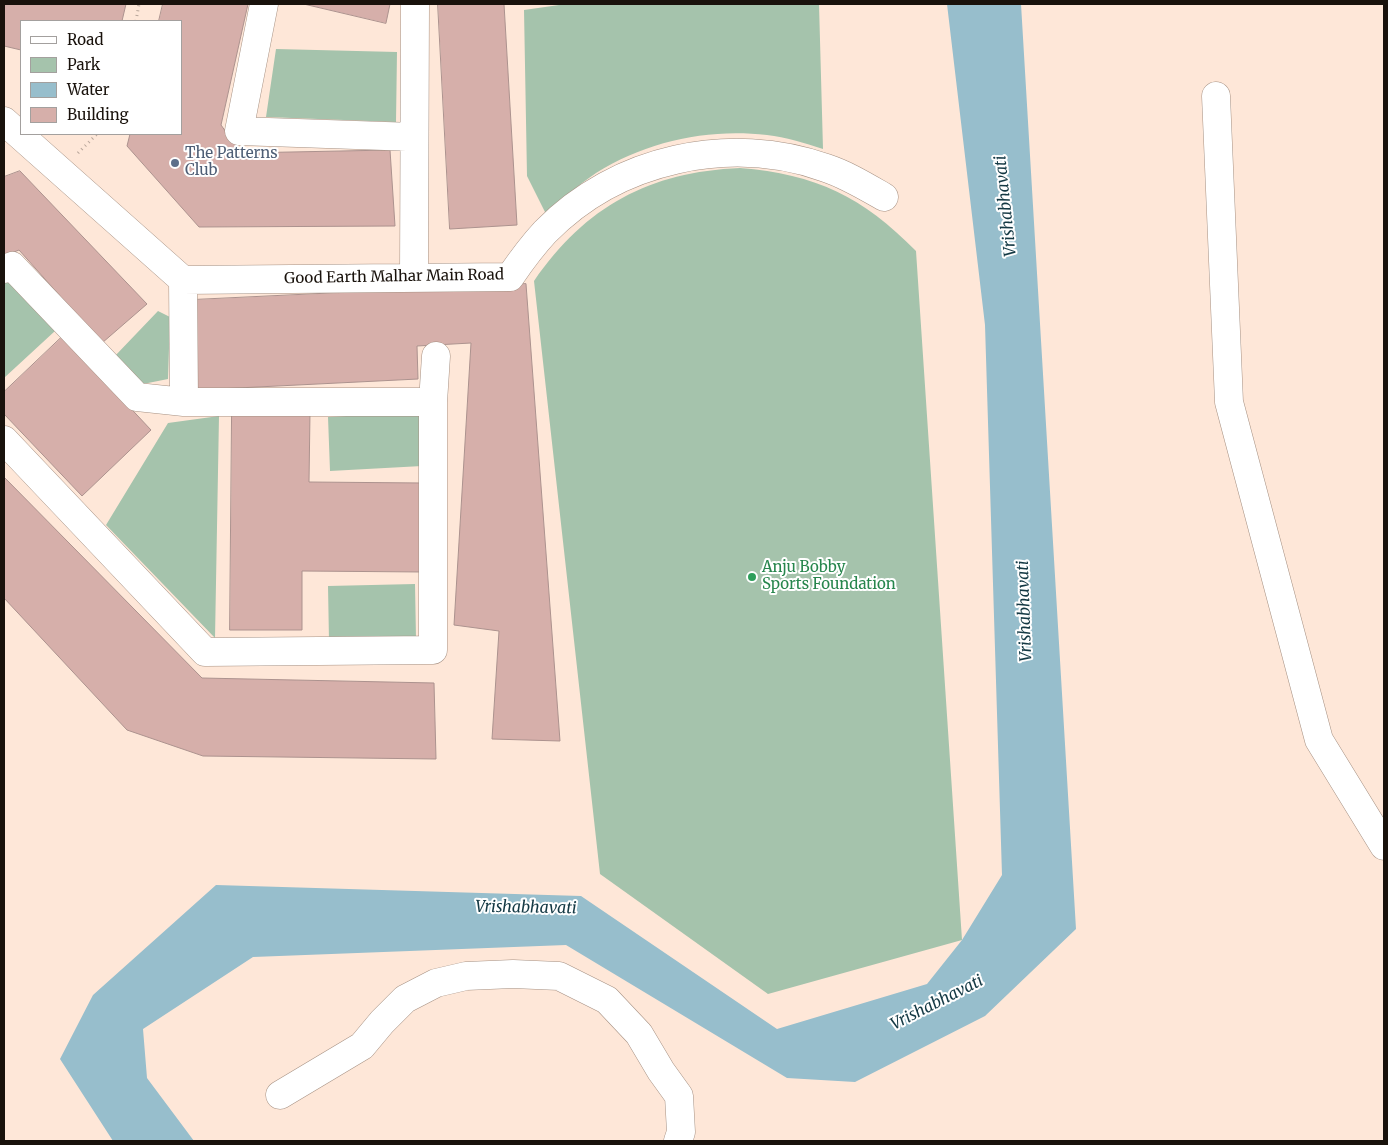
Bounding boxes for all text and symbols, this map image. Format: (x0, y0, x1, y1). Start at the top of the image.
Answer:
legend (20, 20, 182, 135)
text: Road (67, 30, 103, 49)
text: Park (67, 55, 100, 74)
text: Water (67, 80, 109, 99)
text: Building (67, 105, 129, 124)
place label: The Patterns Club (185, 145, 278, 180)
water label: Vrishabhavati (991, 155, 1021, 257)
marker: The Patterns Club (169, 157, 181, 169)
street label: Good Earth Malhar Main Road (284, 266, 504, 288)
place label: Anju Bobby Sports Foundation (762, 559, 896, 594)
water label: Vrishabhavati (1014, 560, 1036, 662)
marker: Anju Bobby Sports Foundation (746, 571, 758, 583)
water label: Vrishabhavati (475, 898, 577, 918)
water label: Vrishabhavati (887, 971, 987, 1035)

